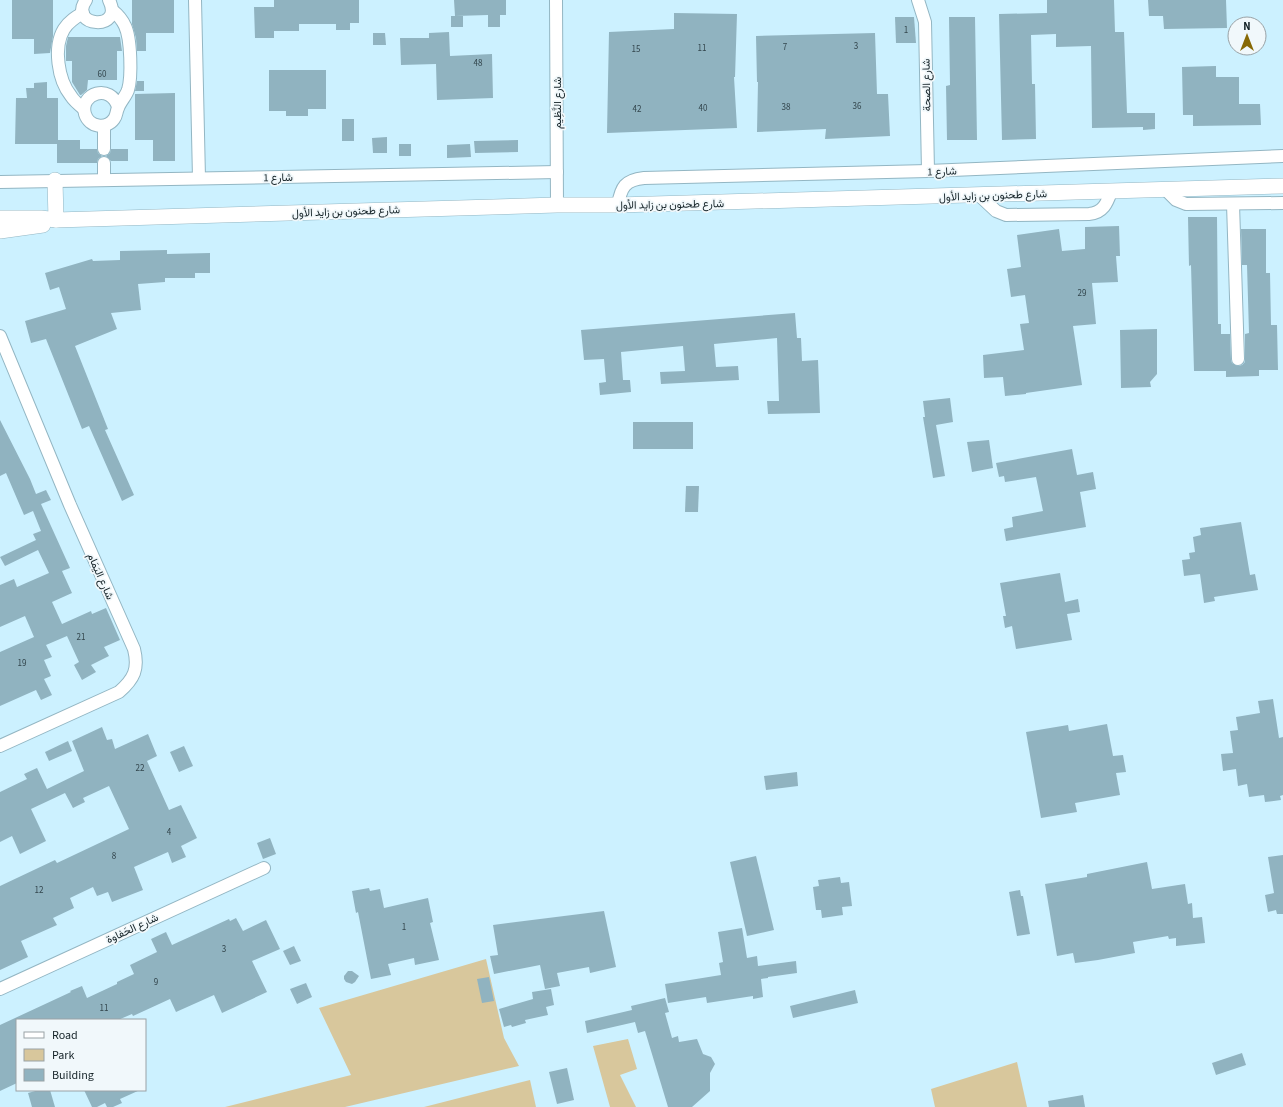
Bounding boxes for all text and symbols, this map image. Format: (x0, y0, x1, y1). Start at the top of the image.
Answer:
north arrow (1227, 16, 1267, 56)
text: N (1243, 19, 1251, 34)
house number: 1 (904, 24, 908, 37)
house number: 3 (854, 40, 859, 53)
house number: 7 (783, 41, 788, 54)
house number: 11 (698, 42, 706, 55)
house number: 15 (632, 43, 641, 56)
house number: 48 (474, 57, 483, 70)
street label: شارع الصحة (919, 58, 934, 111)
house number: 60 (98, 68, 107, 81)
street label: شارع النَّظِيم (550, 77, 565, 129)
house number: 36 (853, 100, 862, 113)
house number: 38 (782, 101, 791, 114)
house number: 40 (699, 102, 708, 115)
house number: 42 (633, 103, 642, 116)
street label: شارع 1 (927, 163, 957, 180)
street label: شارع 1 (263, 170, 293, 185)
street label: شارع طحنون بن زايد الأول (939, 186, 1048, 205)
street label: شارع طحنون بن زايد الأول (616, 196, 725, 213)
street label: شارع طحنون بن زايد الأول (292, 202, 401, 221)
house number: 29 (1078, 287, 1087, 300)
street label: شارع اليَمَام (84, 550, 118, 602)
house number: 21 (77, 631, 85, 644)
house number: 19 (18, 657, 27, 670)
house number: 22 (136, 762, 145, 775)
house number: 4 (167, 826, 172, 839)
house number: 8 (112, 850, 117, 863)
house number: 12 (35, 884, 44, 897)
street label: شارع الحَفاوة (104, 910, 161, 947)
house number: 1 (402, 921, 406, 934)
house number: 3 (222, 943, 227, 956)
house number: 9 (154, 976, 159, 989)
house number: 11 (100, 1002, 108, 1015)
legend (16, 1019, 146, 1091)
text: Road (52, 1027, 78, 1044)
text: Park (52, 1047, 74, 1064)
text: Building (52, 1067, 94, 1084)

